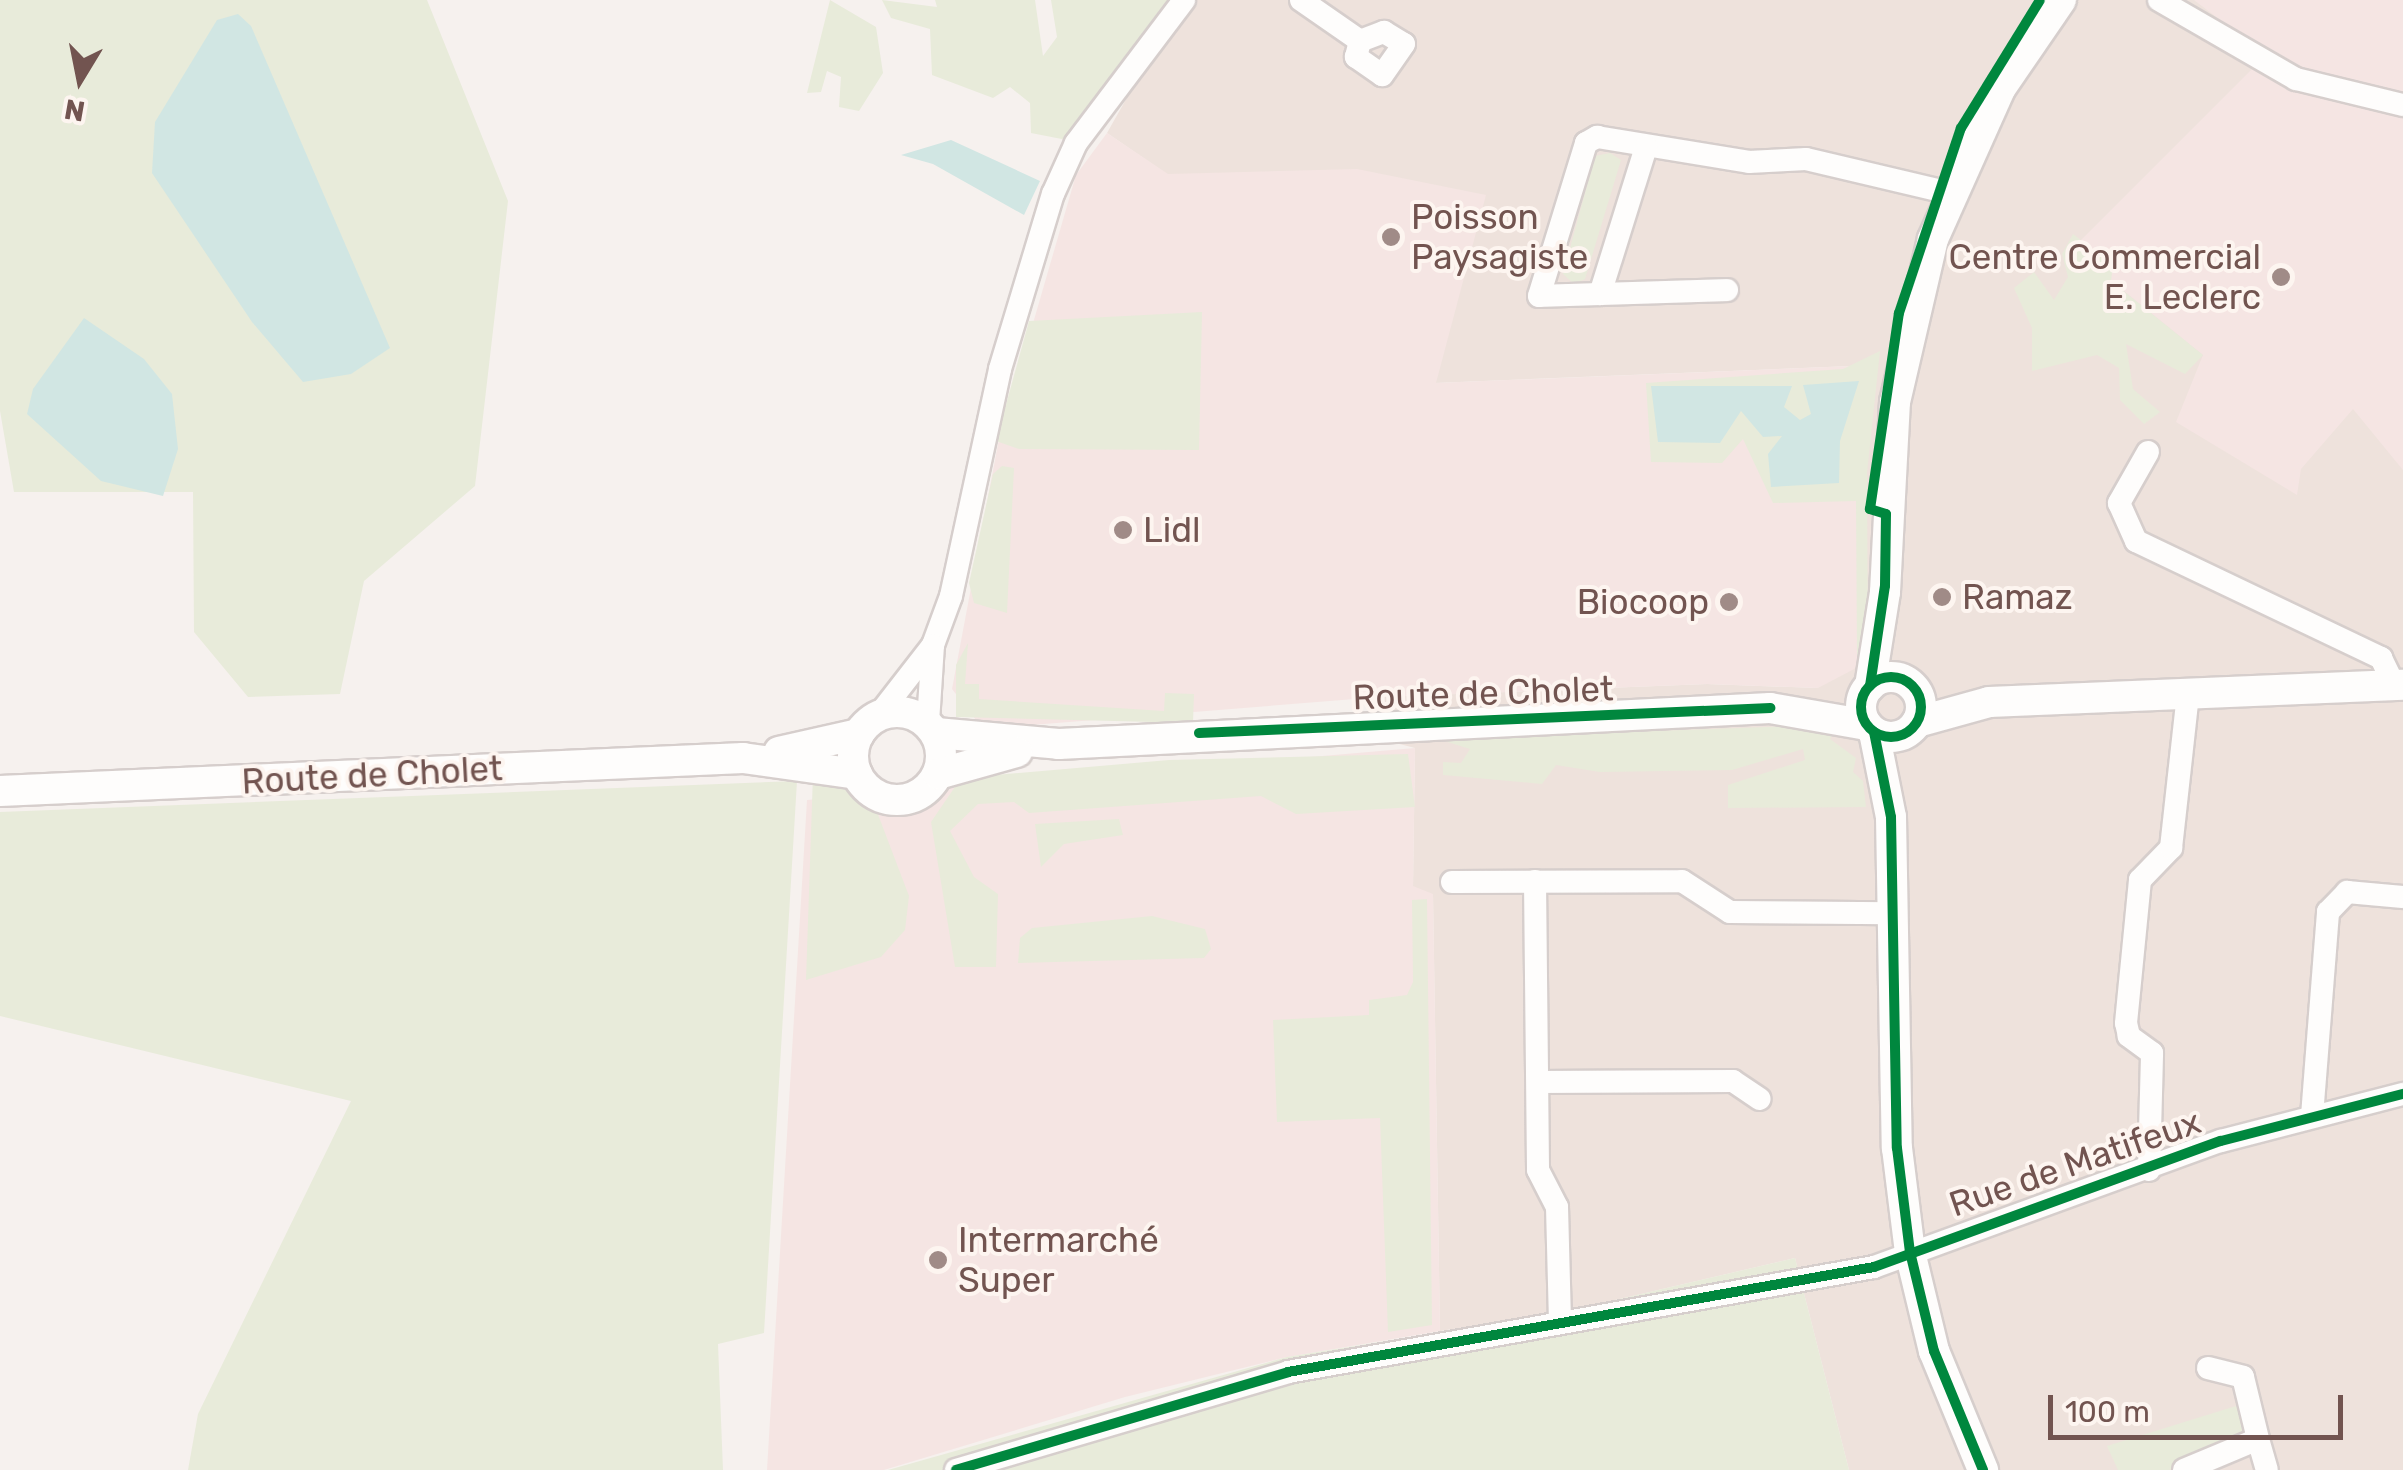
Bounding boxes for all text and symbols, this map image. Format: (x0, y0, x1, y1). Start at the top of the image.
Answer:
north arrow (30, 30, 130, 130)
text: N (62, 92, 87, 128)
place label: Poisson Paysagiste (1411, 196, 1588, 278)
marker: Poisson Paysagiste (1380, 226, 1402, 248)
place label: Centre Commercial E. Leclerc (1949, 236, 2261, 318)
marker: Centre Commercial E. Leclerc (2270, 266, 2292, 288)
place label: Lidl (1143, 509, 1201, 551)
marker: Lidl (1112, 519, 1134, 541)
place label: Ramaz (1962, 576, 2072, 618)
place label: Biocoop (1577, 581, 1709, 623)
marker: Ramaz (1931, 586, 1953, 608)
marker: Biocoop (1718, 591, 1740, 613)
street label: Route de Cholet (1352, 667, 1614, 719)
street label: Route de Cholet (241, 747, 503, 803)
street label: Rue de Matifeux (1944, 1100, 2206, 1226)
place label: Intermarché Super (958, 1219, 1159, 1301)
marker: Intermarché Super (927, 1249, 949, 1271)
scale bar (2053, 1375, 2348, 1437)
text: 100 m (2065, 1394, 2150, 1430)

